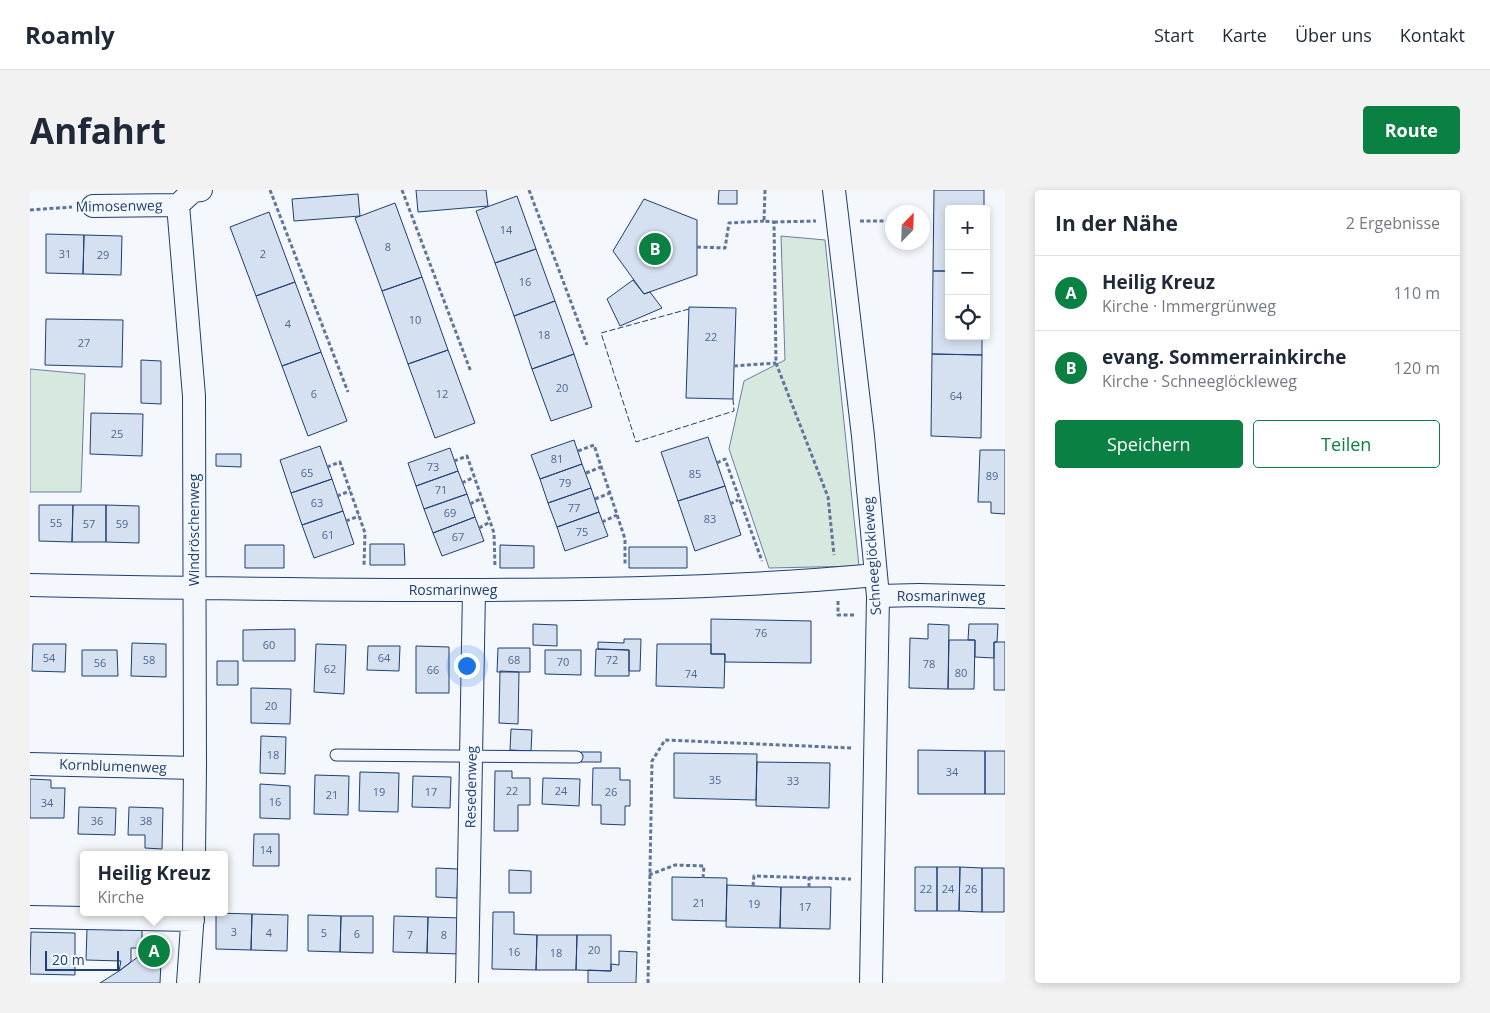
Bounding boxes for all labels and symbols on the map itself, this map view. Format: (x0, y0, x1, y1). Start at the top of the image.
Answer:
street label: Mimosenweg (75, 195, 163, 216)
north arrow (885, 205, 930, 250)
house number: 14 (500, 222, 513, 237)
pin: B (639, 230, 671, 268)
house number: 8 (385, 239, 391, 254)
house number: 31 (59, 246, 71, 261)
house number: 2 (260, 246, 266, 261)
house number: 29 (97, 247, 109, 262)
house number: 16 (519, 274, 531, 289)
house number: 10 (409, 312, 421, 327)
house number: 4 (285, 316, 292, 331)
house number: 18 (538, 327, 550, 342)
house number: 22 (705, 329, 717, 344)
house number: 27 (78, 335, 90, 350)
house number: 20 (556, 380, 568, 395)
house number: 6 (311, 386, 317, 401)
house number: 12 (436, 386, 448, 401)
house number: 64 (950, 388, 963, 403)
house number: 25 (111, 426, 123, 441)
house number: 81 (551, 451, 563, 466)
house number: 73 (427, 459, 439, 474)
house number: 65 (301, 465, 313, 480)
house number: 85 (689, 466, 701, 481)
house number: 89 (986, 468, 998, 483)
street label: Windröschenweg (184, 473, 203, 586)
house number: 79 (559, 475, 571, 490)
house number: 71 (435, 482, 447, 497)
house number: 63 (311, 495, 323, 510)
street label: Schneeglöckleweg (858, 496, 885, 616)
house number: 77 (568, 500, 580, 515)
house number: 69 (444, 505, 456, 520)
house number: 83 (704, 511, 716, 526)
house number: 55 (50, 515, 62, 530)
house number: 57 (83, 516, 95, 531)
house number: 59 (116, 516, 128, 531)
house number: 75 (576, 524, 588, 539)
house number: 61 (322, 527, 334, 542)
house number: 67 (452, 529, 464, 544)
street label: Rosmarinweg (409, 580, 498, 599)
street label: Rosmarinweg (897, 586, 986, 605)
house number: 76 (755, 625, 767, 640)
house number: 60 (263, 637, 275, 652)
house number: 54 (43, 650, 56, 665)
house number: 64 (378, 650, 391, 665)
house number: 58 (143, 652, 155, 667)
house number: 68 (508, 652, 520, 667)
house number: 72 (606, 652, 618, 667)
your location (454, 653, 480, 679)
house number: 70 (557, 654, 569, 669)
house number: 56 (94, 655, 106, 670)
house number: 78 (923, 656, 935, 671)
house number: 62 (324, 661, 336, 676)
house number: 66 (427, 662, 439, 677)
house number: 80 (955, 665, 967, 680)
house number: 74 (685, 666, 698, 681)
house number: 20 (265, 698, 277, 713)
street label: Resedenweg (460, 745, 481, 828)
house number: 18 (267, 747, 279, 762)
street label: Kornblumenweg (59, 754, 168, 777)
house number: 34 (946, 764, 959, 779)
house number: 35 (709, 772, 721, 787)
house number: 33 (787, 773, 799, 788)
house number: 22 (506, 783, 518, 798)
house number: 24 (555, 783, 568, 798)
house number: 19 (373, 784, 385, 799)
house number: 17 (425, 784, 437, 799)
house number: 26 (605, 784, 617, 799)
house number: 21 (326, 787, 338, 802)
house number: 16 (269, 794, 281, 809)
house number: 34 (41, 795, 54, 810)
house number: 36 (91, 813, 103, 828)
house number: 38 (140, 813, 152, 828)
house number: 14 (260, 842, 273, 857)
house number: 22 (920, 881, 932, 896)
house number: 24 (942, 881, 955, 896)
house number: 26 (965, 881, 977, 896)
house number: 21 (693, 895, 705, 910)
house number: 19 (748, 896, 760, 911)
house number: 17 (799, 899, 811, 914)
house number: 3 (231, 924, 237, 939)
house number: 4 (266, 925, 273, 940)
house number: 5 (321, 925, 327, 940)
house number: 6 (354, 926, 360, 941)
house number: 7 (407, 927, 413, 942)
house number: 8 (441, 927, 447, 942)
pin: A (138, 932, 170, 970)
house number: 20 (588, 942, 600, 957)
house number: 16 (508, 944, 520, 959)
house number: 18 (550, 945, 562, 960)
scale bar (45, 948, 119, 971)

